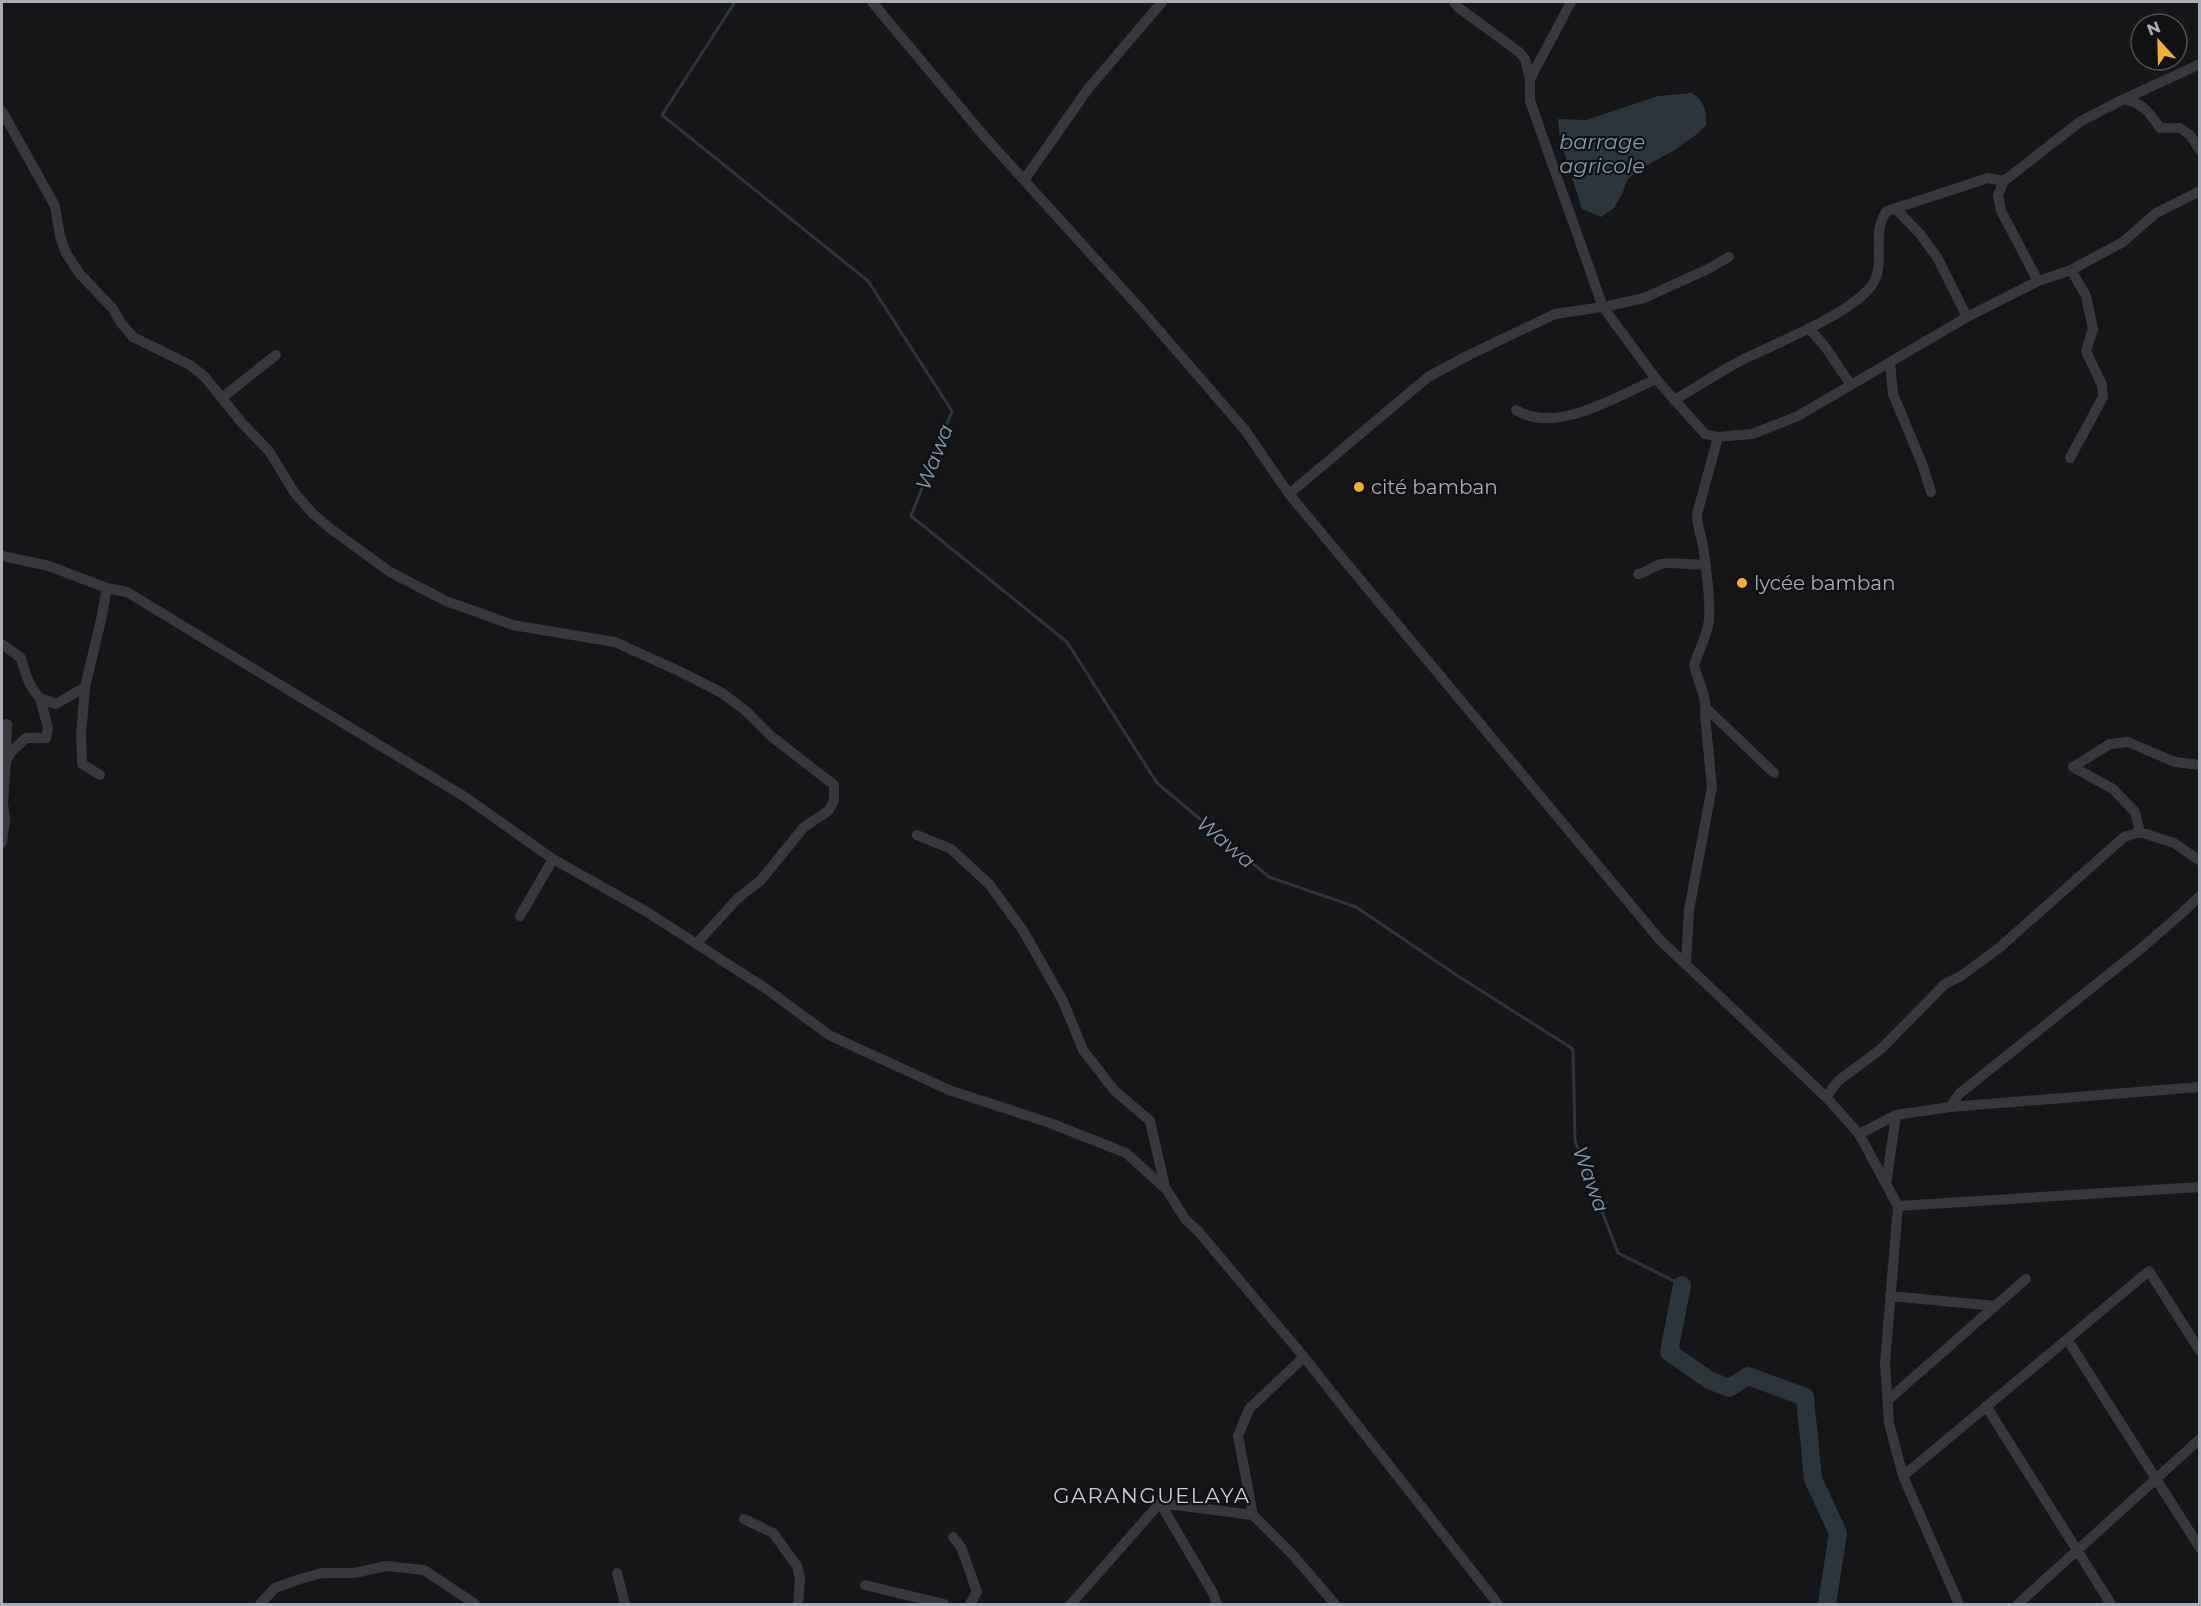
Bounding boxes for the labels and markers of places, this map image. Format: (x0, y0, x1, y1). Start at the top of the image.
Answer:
place label: cité bamban (1371, 475, 1498, 499)
marker: cité bamban (1352, 480, 1366, 494)
place label: lycée bamban (1754, 571, 1896, 595)
marker: lycée bamban (1735, 576, 1749, 590)

